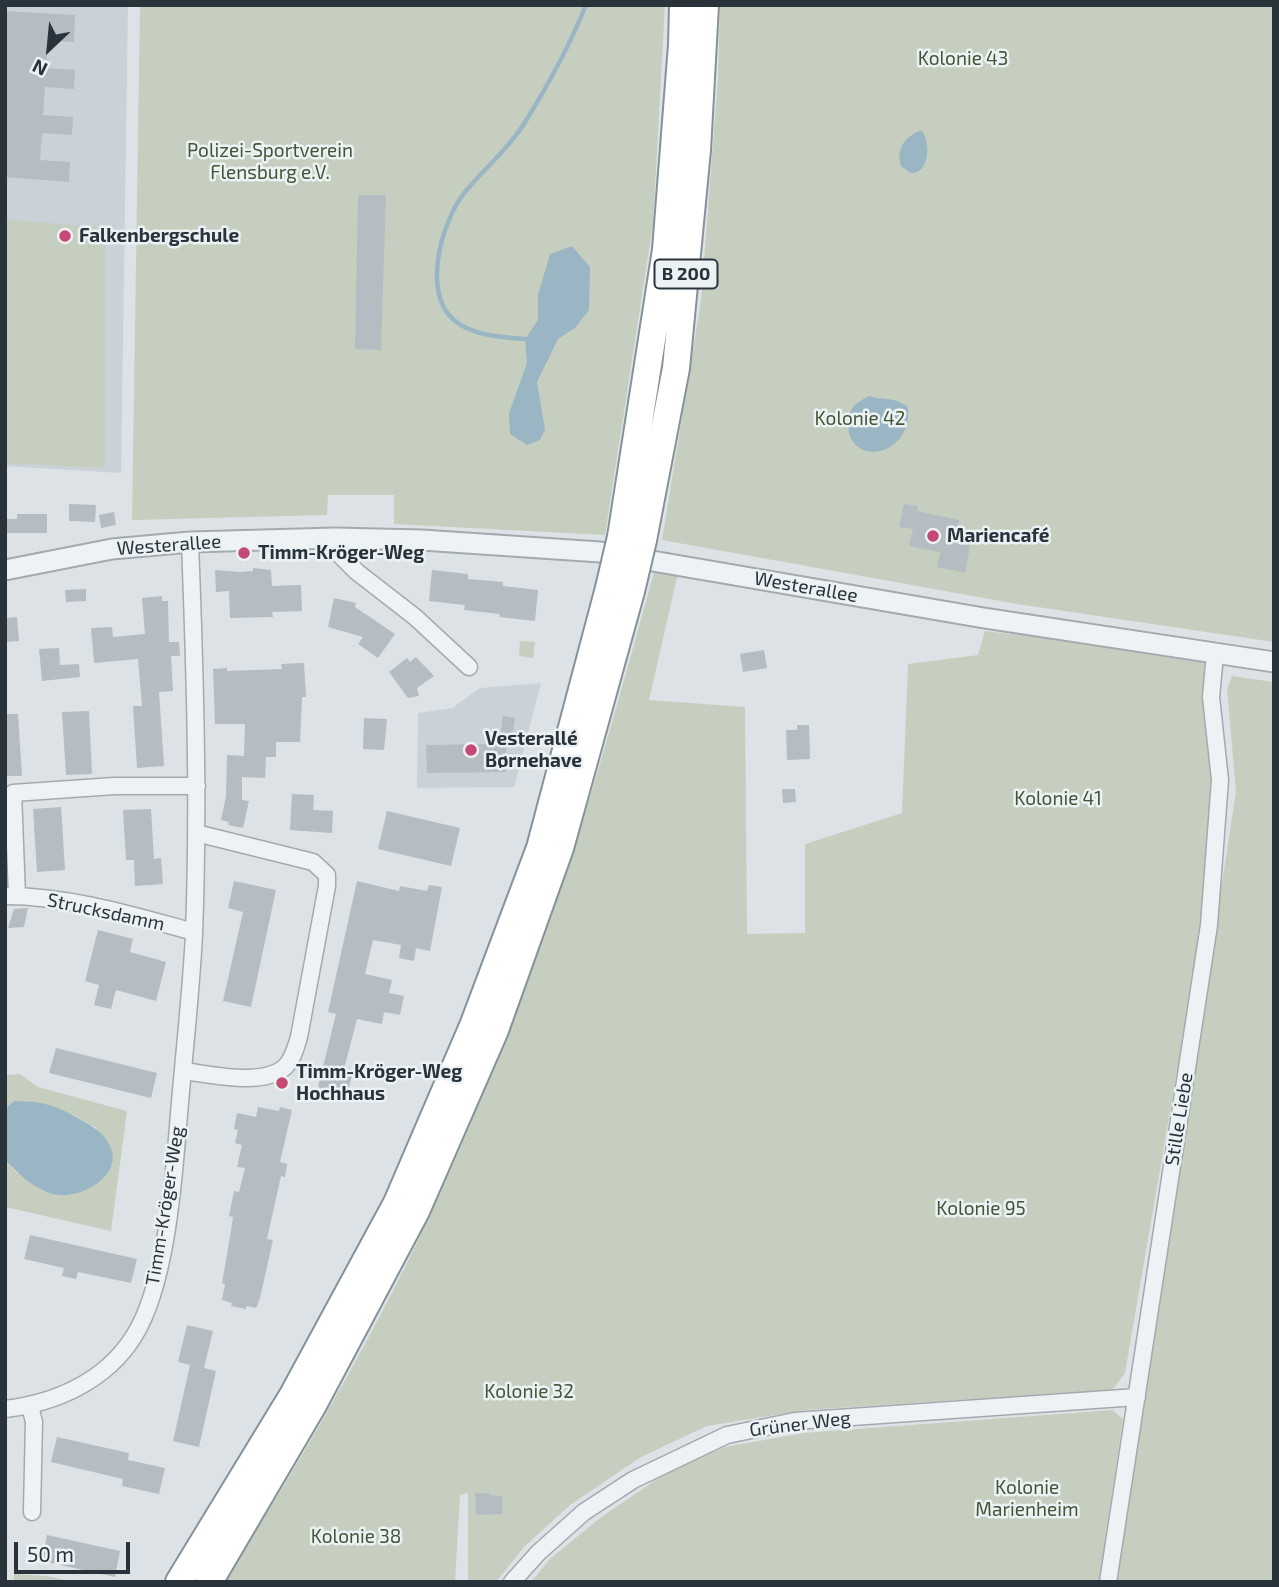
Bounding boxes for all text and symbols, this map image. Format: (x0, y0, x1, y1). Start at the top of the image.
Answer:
north arrow (14, 14, 84, 84)
park label: Kolonie 43 (918, 48, 1008, 70)
text: N (28, 55, 51, 82)
park label: Polizei-Sportverein Flensburg e.V. (187, 140, 353, 184)
place label: Falkenbergschule (79, 225, 239, 247)
marker: Falkenbergschule (57, 228, 73, 244)
road number: B 200 (654, 260, 718, 288)
park label: Kolonie 42 (815, 408, 905, 430)
place label: Mariencafé (947, 525, 1049, 547)
marker: Mariencafé (925, 528, 941, 544)
street label: Westerallee (116, 530, 222, 560)
place label: Timm-Kröger-Weg (258, 542, 424, 564)
marker: Timm-Kröger-Weg (236, 545, 252, 561)
street label: Westerallee (752, 567, 860, 607)
place label: Vesterallé Børnehave (485, 728, 582, 772)
marker: Vesterallé Børnehave (463, 742, 479, 758)
park label: Kolonie 41 (1014, 788, 1102, 810)
street label: Strucksdamm (45, 888, 167, 936)
place label: Timm-Kröger-Weg Hochhaus (296, 1061, 462, 1105)
street label: Stille Liebe (1160, 1071, 1198, 1167)
marker: Timm-Kröger-Weg Hochhaus (274, 1075, 290, 1091)
street label: Timm-Kröger-Weg (141, 1125, 189, 1287)
park label: Kolonie 95 (936, 1198, 1026, 1220)
park label: Kolonie 32 (484, 1381, 574, 1403)
street label: Grüner Weg (748, 1406, 852, 1442)
park label: Kolonie Marienheim (975, 1477, 1079, 1521)
park label: Kolonie 38 (311, 1526, 401, 1548)
scale bar (18, 1528, 133, 1572)
text: 50 m (27, 1541, 74, 1566)

